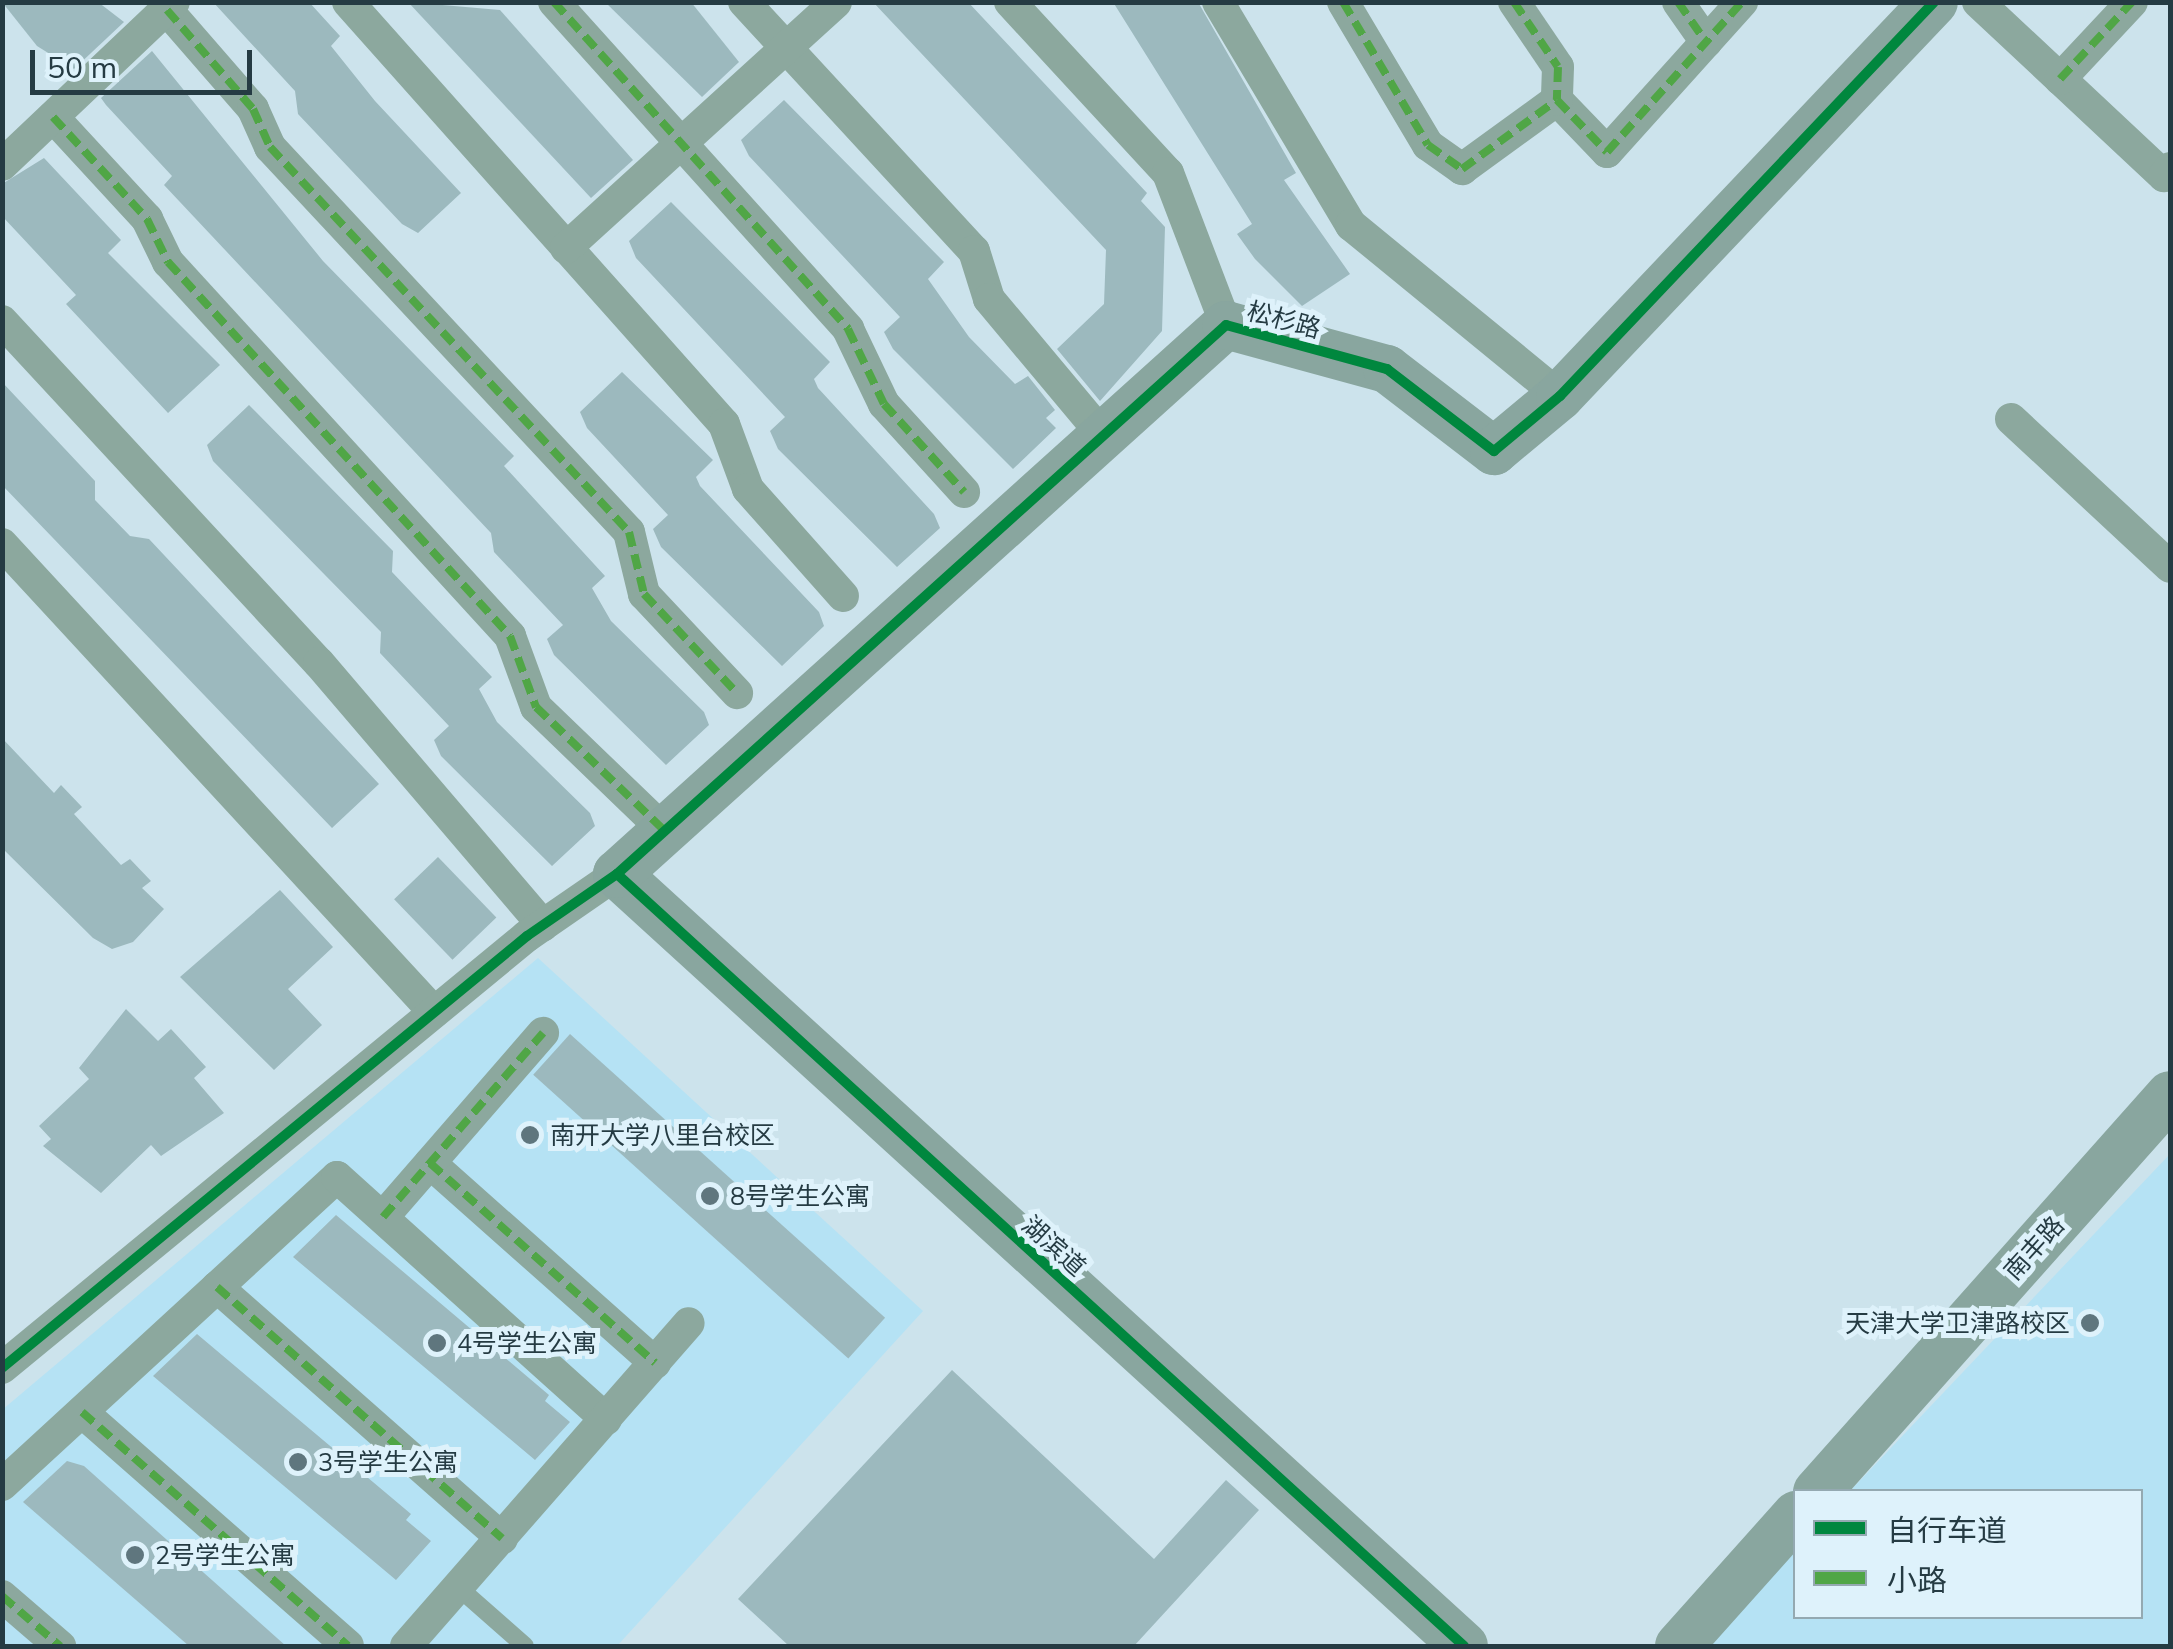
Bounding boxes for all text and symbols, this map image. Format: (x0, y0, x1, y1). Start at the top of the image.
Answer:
scale bar (35, 30, 258, 92)
text: 50 m (47, 48, 117, 86)
street label: 松杉路 (1244, 296, 1324, 344)
place label: 南开大学八里台校区 (550, 1120, 775, 1150)
marker: 南开大学八里台校区 (519, 1124, 541, 1146)
place label: 8号学生公寓 (730, 1181, 870, 1211)
marker: 8号学生公寓 (699, 1185, 721, 1207)
street label: 湖滨道 (1016, 1210, 1092, 1282)
street label: 南丰路 (1998, 1210, 2070, 1286)
place label: 天津大学卫津路校区 (1845, 1308, 2070, 1338)
marker: 天津大学卫津路校区 (2079, 1312, 2101, 1334)
place label: 4号学生公寓 (457, 1328, 597, 1358)
marker: 4号学生公寓 (426, 1332, 448, 1354)
place label: 3号学生公寓 (318, 1447, 458, 1477)
marker: 3号学生公寓 (287, 1451, 309, 1473)
legend (1793, 1489, 2143, 1619)
text: 自行车道 (1887, 1511, 2007, 1549)
place label: 2号学生公寓 (155, 1540, 295, 1570)
marker: 2号学生公寓 (124, 1544, 146, 1566)
text: 小路 (1887, 1561, 1947, 1599)

